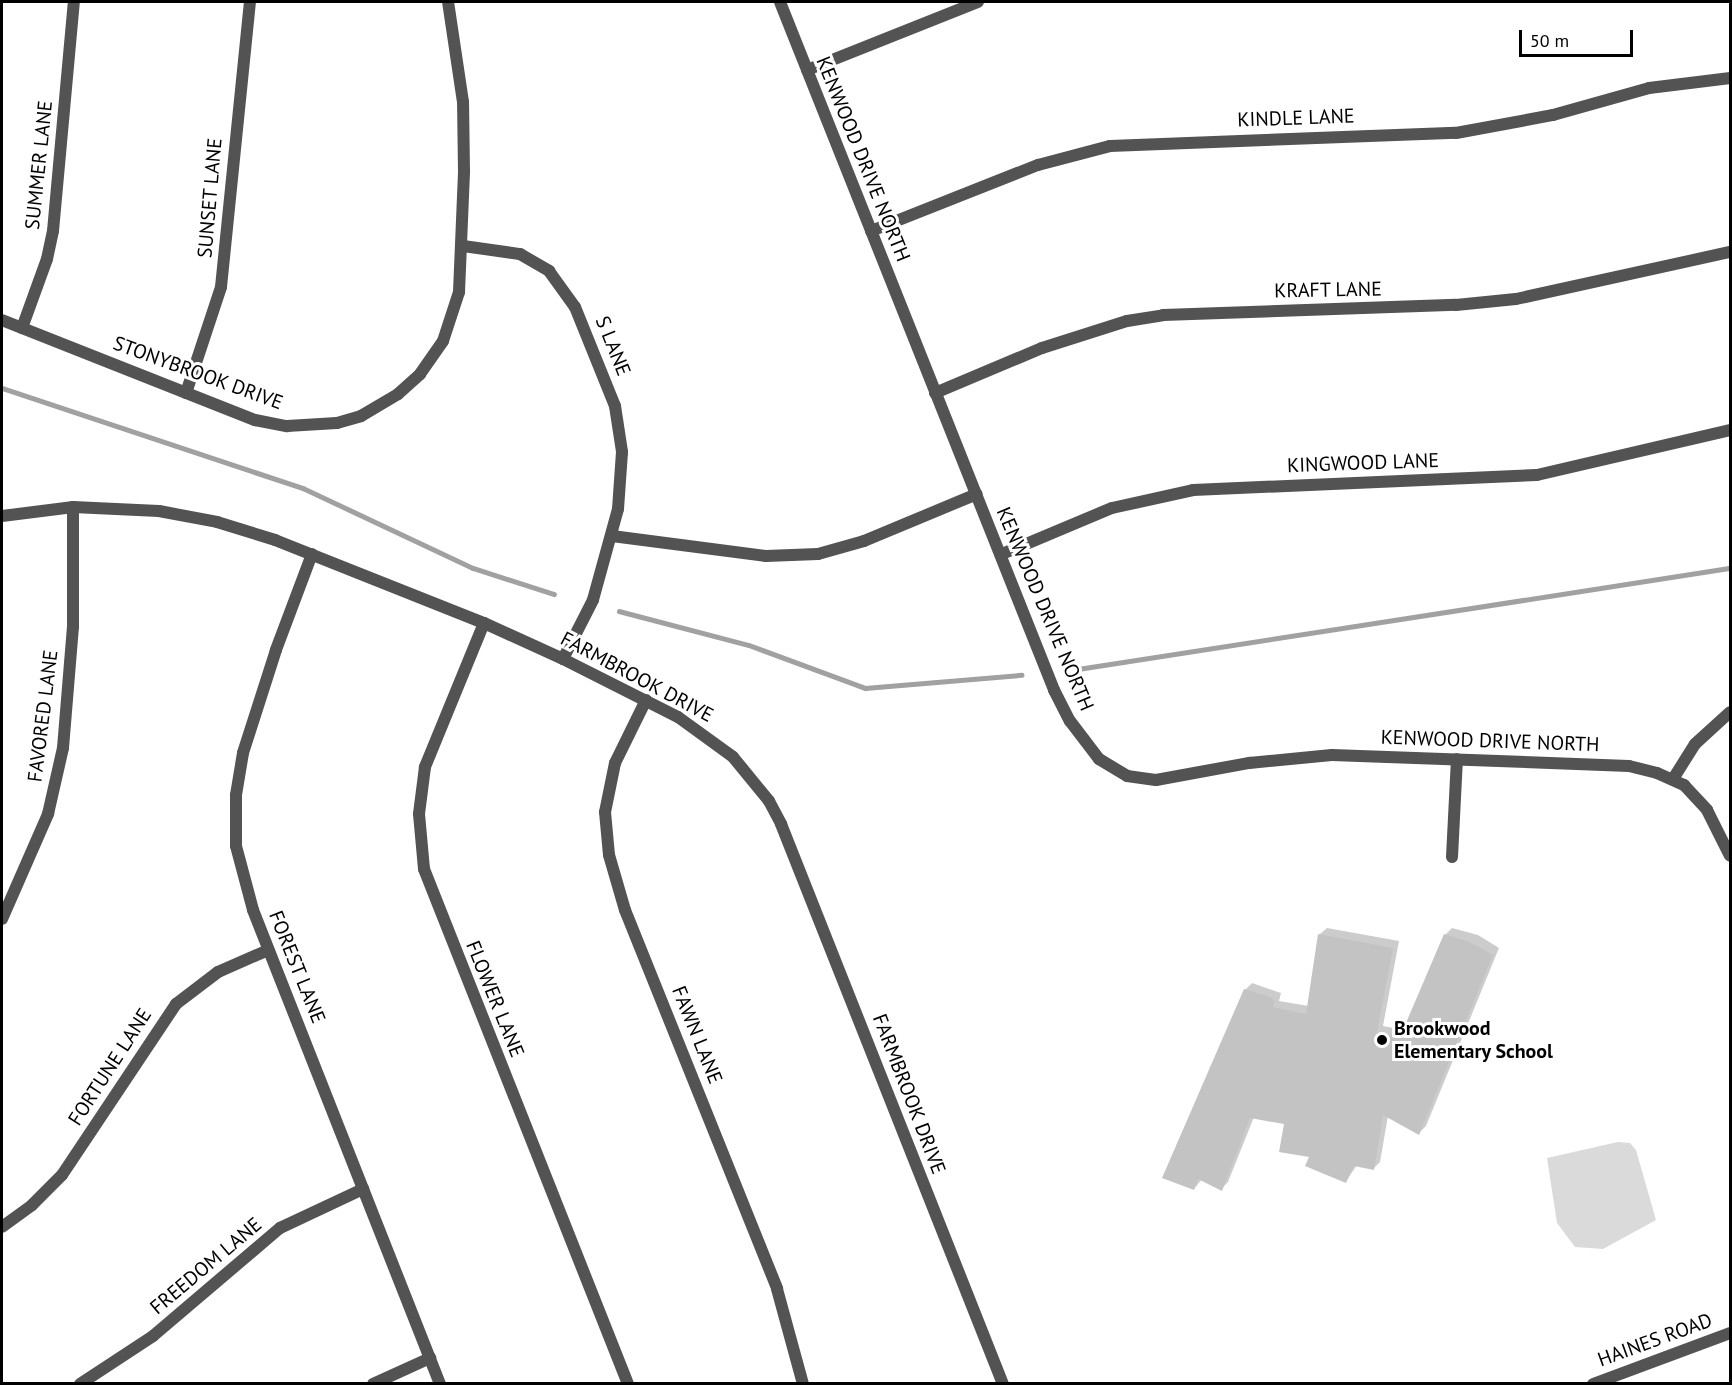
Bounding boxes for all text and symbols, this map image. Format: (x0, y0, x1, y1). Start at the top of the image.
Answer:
scale bar (1522, 18, 1636, 56)
text: 50 m (1530, 29, 1569, 52)
street label: KENWOOD DRIVE NORTH (811, 53, 915, 265)
street label: SUMMER LANE (20, 99, 58, 231)
street label: KINDLE LANE (1237, 104, 1355, 132)
street label: SUNSET LANE (193, 137, 227, 259)
street label: KRAFT LANE (1274, 277, 1382, 303)
street label: S LANE (590, 313, 636, 379)
street label: STONYBROOK DRIVE (110, 331, 286, 415)
street label: KINGWOOD LANE (1287, 448, 1439, 478)
street label: KENWOOD DRIVE NORTH (991, 504, 1099, 714)
street label: FARMBROOK DRIVE (556, 626, 718, 728)
street label: FAVORED LANE (23, 649, 63, 783)
street label: KENWOOD DRIVE NORTH (1380, 725, 1600, 757)
street label: FOREST LANE (263, 907, 331, 1027)
street label: FLOWER LANE (461, 937, 529, 1061)
street label: FAWN LANE (667, 983, 727, 1087)
street label: FORTUNE LANE (63, 1004, 157, 1130)
street label: FARMBROOK DRIVE (867, 1010, 951, 1178)
place label: Brookwood Elementary School (1394, 1016, 1554, 1063)
marker: Brookwood Elementary School (1375, 1033, 1389, 1047)
street label: FREEDOM LANE (145, 1212, 267, 1320)
street label: HAINES ROAD (1594, 1308, 1716, 1372)

